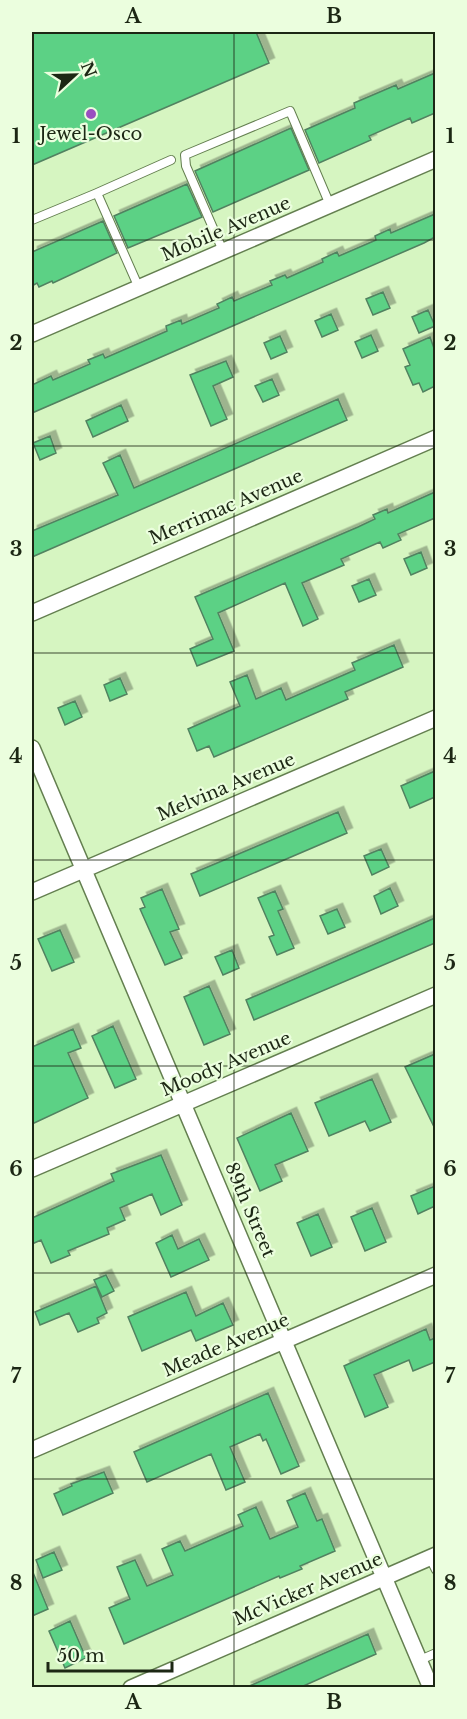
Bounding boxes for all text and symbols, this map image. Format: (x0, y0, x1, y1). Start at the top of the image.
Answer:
text: A (124, 4, 142, 28)
text: B (326, 4, 342, 28)
north arrow (45, 45, 105, 105)
text: N (77, 59, 101, 80)
marker: Jewel-Osco (84, 107, 98, 121)
place label: Jewel-Osco (38, 123, 142, 145)
text: 1 (12, 124, 21, 148)
text: 1 (446, 124, 455, 148)
street label: Mobile Avenue (158, 192, 294, 266)
text: 2 (9, 331, 23, 355)
text: 2 (443, 331, 457, 355)
street label: Merrimac Avenue (146, 465, 306, 549)
text: 3 (10, 537, 22, 561)
text: 3 (444, 537, 456, 561)
text: 4 (9, 744, 23, 768)
text: 4 (443, 744, 457, 768)
street label: Melvina Avenue (154, 748, 298, 826)
text: 5 (10, 951, 22, 975)
text: 5 (444, 951, 456, 975)
street label: Moody Avenue (158, 1027, 294, 1101)
text: 6 (9, 1157, 23, 1181)
text: 6 (443, 1157, 457, 1181)
street label: 89th Street (220, 1159, 280, 1261)
street label: Meade Avenue (160, 1309, 292, 1381)
text: 7 (11, 1364, 22, 1388)
text: 7 (445, 1364, 456, 1388)
street label: McVicker Avenue (230, 1548, 386, 1630)
text: 8 (10, 1571, 22, 1595)
text: 8 (444, 1571, 456, 1595)
scale bar (48, 1635, 172, 1673)
text: 50 m (57, 1645, 105, 1667)
text: A (124, 1690, 142, 1714)
text: B (326, 1690, 342, 1714)

